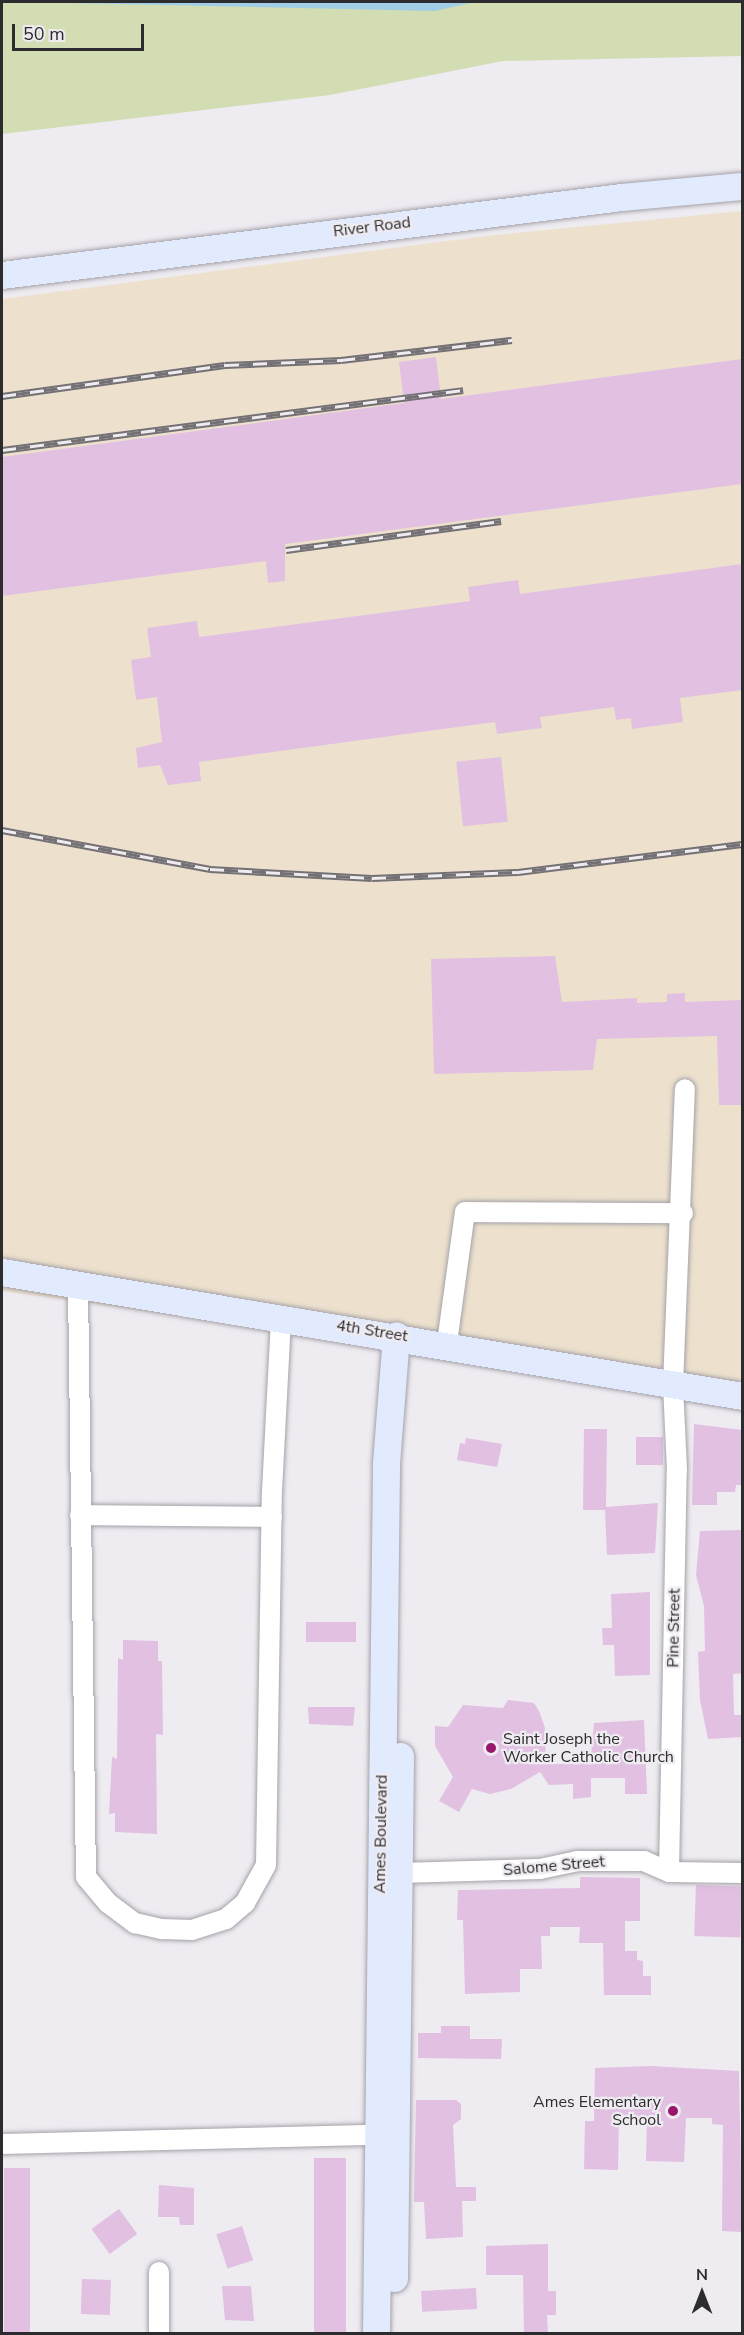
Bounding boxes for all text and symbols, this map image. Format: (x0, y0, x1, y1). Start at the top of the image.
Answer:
scale bar (15, 12, 147, 50)
text: 50 m (23, 22, 65, 46)
street label: River Road (332, 213, 412, 241)
street label: 4th Street (335, 1316, 409, 1346)
street label: Pine Street (664, 1588, 684, 1668)
place label: Saint Joseph the Worker Catholic Church (503, 1729, 674, 1767)
marker: Saint Joseph the Worker Catholic Church (484, 1741, 498, 1755)
street label: Ames Boulevard (370, 1774, 392, 1894)
street label: Salome Street (502, 1852, 606, 1880)
place label: Ames Elementary School (533, 2092, 661, 2130)
marker: Ames Elementary School (666, 2104, 680, 2118)
north arrow (672, 2263, 732, 2323)
text: N (696, 2264, 708, 2286)

